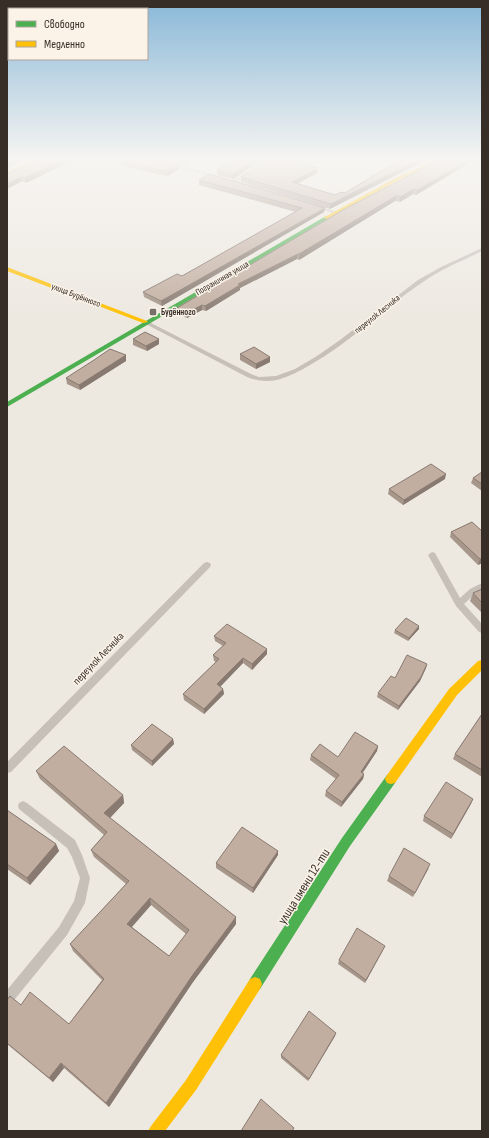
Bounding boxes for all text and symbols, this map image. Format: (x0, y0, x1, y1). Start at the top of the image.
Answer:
legend (8, 8, 148, 60)
text: Свободно (44, 17, 85, 32)
text: Медленно (44, 37, 85, 52)
street label: Пограничная улица (194, 259, 251, 298)
street label: улица Будённого (50, 281, 102, 310)
street label: переулок Лесника (352, 293, 402, 336)
marker: Будённого (148, 307, 158, 317)
place label: Будённого (161, 307, 196, 318)
street label: переулок Лесника (70, 629, 127, 687)
street label: улица имени 12-ти (274, 846, 333, 927)

